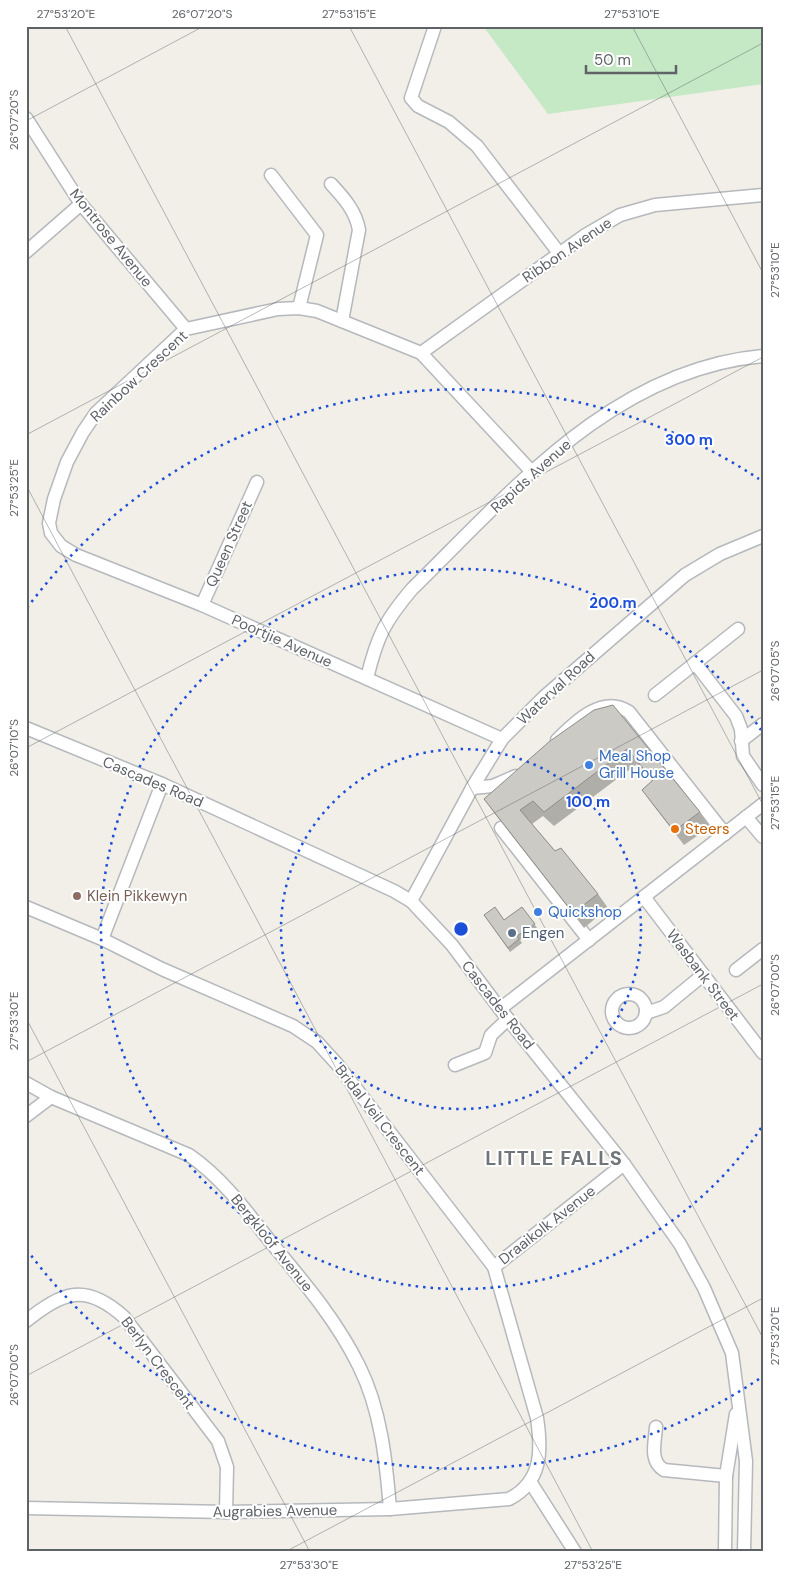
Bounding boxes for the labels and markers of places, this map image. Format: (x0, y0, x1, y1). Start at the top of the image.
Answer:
place label: Meal Shop Grill House (599, 746, 674, 783)
marker: Meal Shop Grill House (583, 759, 595, 771)
place label: Steers (685, 819, 730, 839)
marker: Steers (669, 823, 681, 835)
place label: Klein Pikkewyn (87, 886, 187, 906)
marker: Klein Pikkewyn (71, 890, 83, 902)
place label: Quickshop (548, 902, 622, 922)
marker: Quickshop (532, 906, 544, 918)
centre of rings (452, 920, 470, 938)
place label: Engen (522, 923, 564, 943)
marker: Engen (506, 927, 518, 939)

